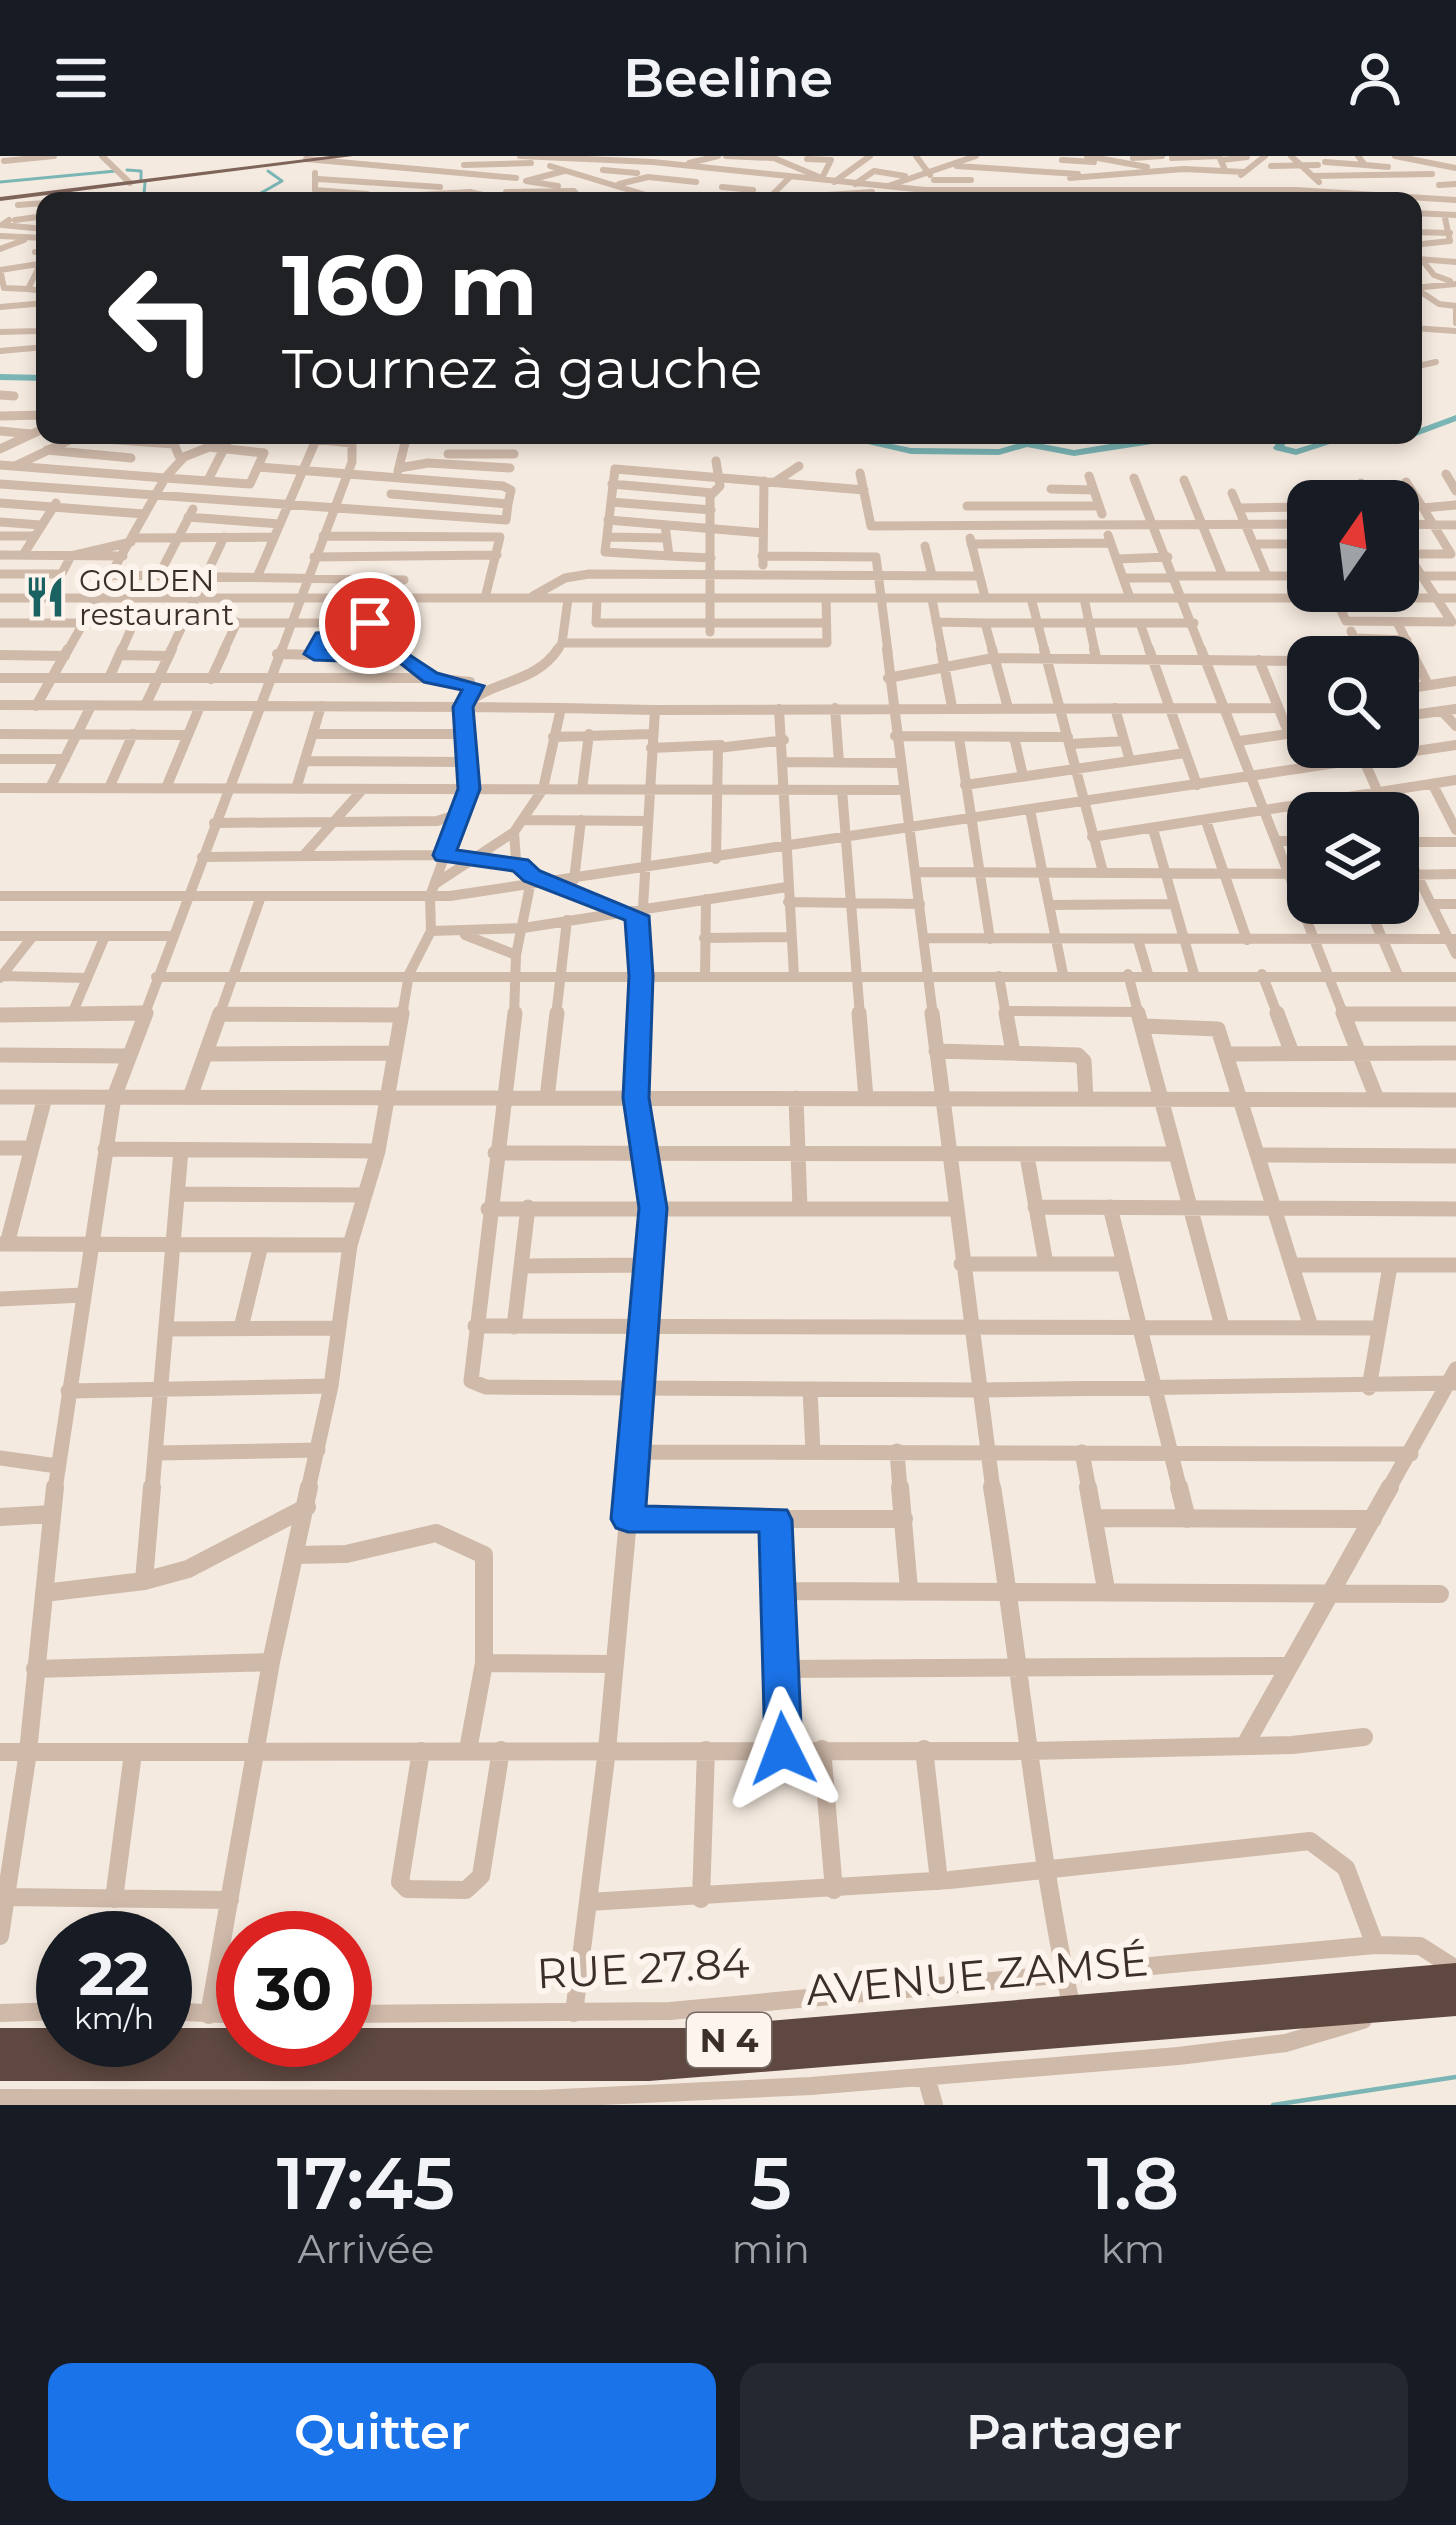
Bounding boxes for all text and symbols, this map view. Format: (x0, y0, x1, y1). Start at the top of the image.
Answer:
icon: menu (48, 45, 114, 111)
text: Beeline (623, 45, 833, 111)
icon: person (1342, 45, 1408, 111)
text: 160 m (282, 234, 537, 336)
icon: left (84, 240, 240, 396)
text: Tournez à gauche (282, 336, 762, 402)
north arrow (1287, 480, 1419, 612)
map controls (1287, 480, 1419, 924)
place label: GOLDEN restaurant (79, 562, 234, 633)
pin (319, 572, 421, 674)
restaurant icon: GOLDEN restaurant (22, 574, 68, 620)
icon: arrive (337, 590, 403, 656)
button: search (1287, 636, 1419, 768)
button: layers (1287, 792, 1419, 924)
position arrow (720, 1686, 846, 1812)
speed limit sign: 30 (216, 1911, 372, 2067)
street label: AVENUE ZAMSÉ (804, 1934, 1150, 2016)
street label: RUE 27.84 (535, 1936, 751, 2000)
text: 22 (79, 1937, 149, 2010)
text: km/h (74, 2000, 154, 2037)
road number: N 4 (687, 2013, 771, 2067)
text: 17:45 (277, 2139, 455, 2227)
text: 5 (750, 2139, 792, 2227)
text: 1.8 (1087, 2139, 1179, 2227)
text: Arrivée (297, 2225, 434, 2273)
text: min (732, 2225, 810, 2273)
text: km (1101, 2225, 1165, 2273)
button: Quitter (48, 2363, 716, 2501)
button: Partager (740, 2363, 1408, 2501)

